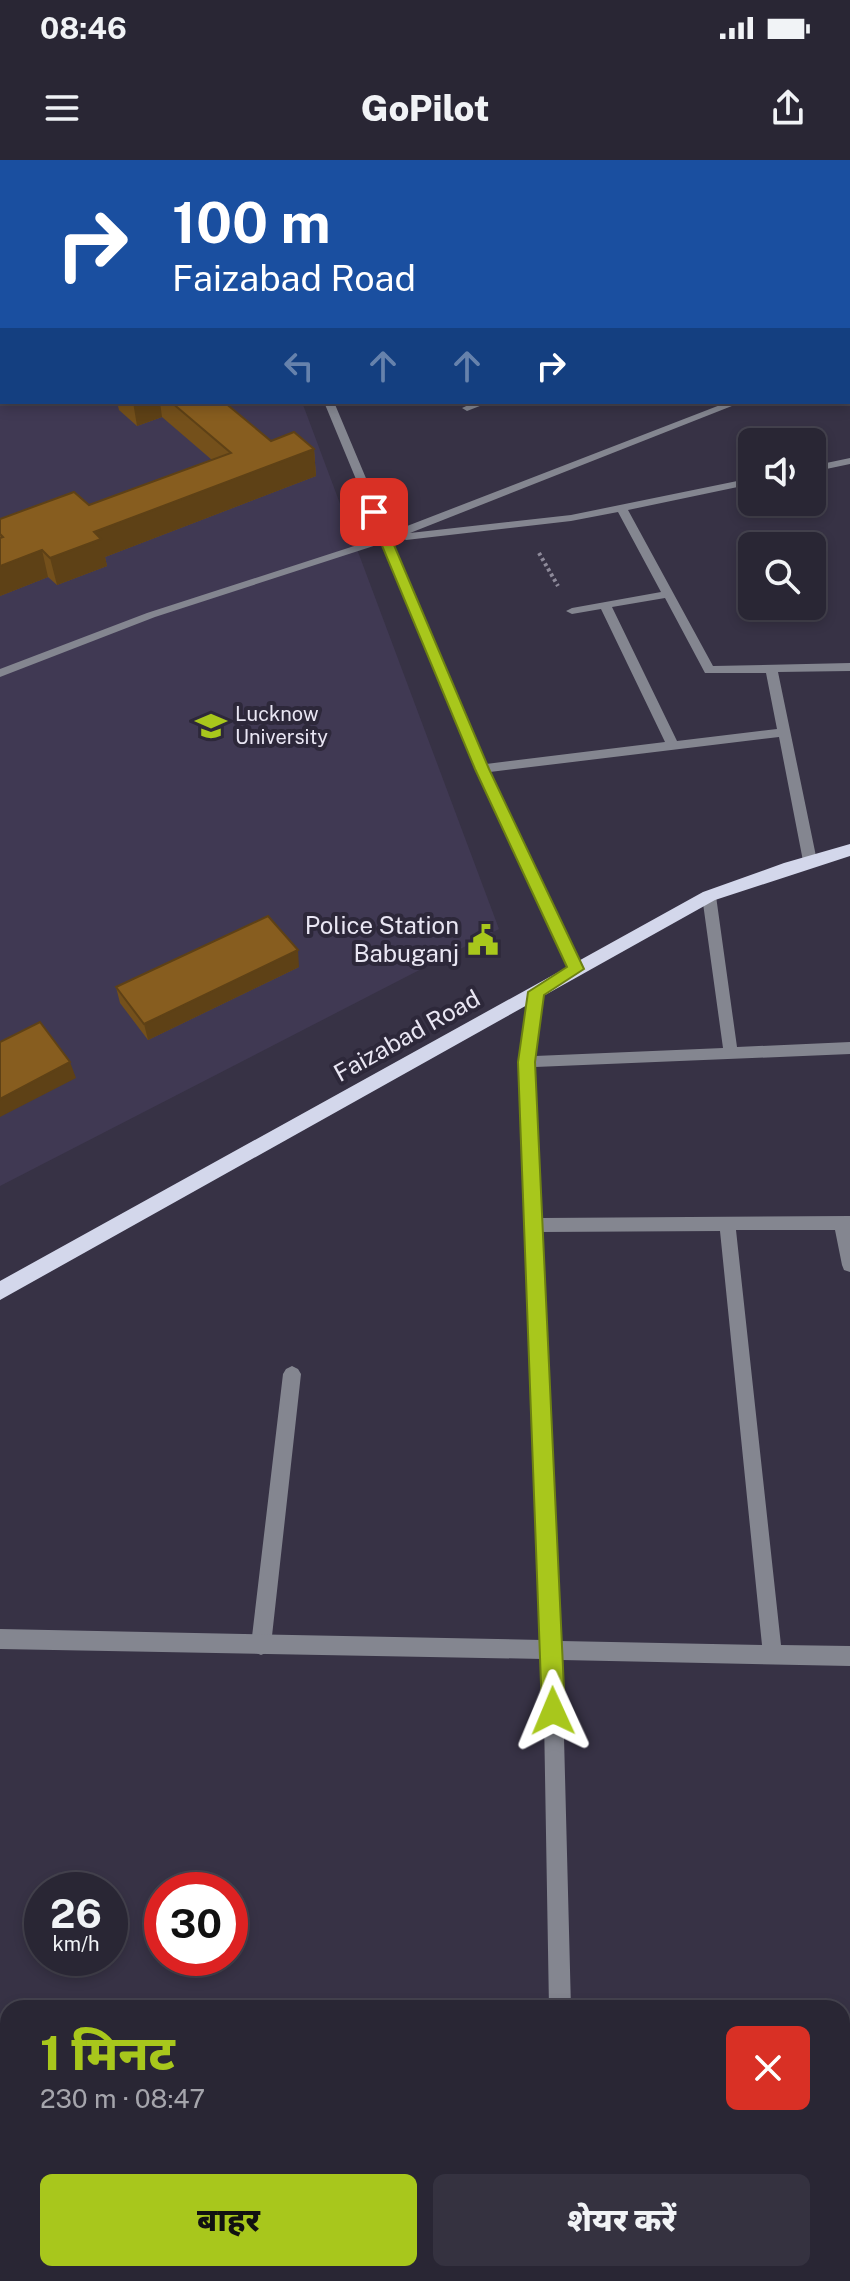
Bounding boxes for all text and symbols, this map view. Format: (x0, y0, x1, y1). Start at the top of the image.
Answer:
text: 08:46 (40, 10, 127, 46)
icon: menu (40, 86, 84, 130)
icon: share (766, 86, 810, 130)
text: GoPilot (361, 87, 489, 129)
text: 100 m (172, 190, 331, 256)
icon: right (40, 192, 144, 296)
text: Faizabad Road (172, 257, 416, 299)
icon: left (277, 344, 321, 388)
icon: ahead (361, 344, 405, 388)
icon: ahead (445, 344, 489, 388)
icon: right (529, 344, 573, 388)
map controls (738, 428, 826, 620)
button: sound (738, 428, 826, 516)
pin (340, 478, 408, 546)
icon: arrive (352, 490, 396, 534)
button: search (738, 532, 826, 620)
place label: Lucknow University (235, 702, 328, 749)
school or university icon: Lucknow University (194, 709, 228, 743)
place label: Police Station Babuganj (305, 911, 459, 967)
public building icon: Police Station Babuganj (466, 923, 500, 957)
street label: Faizabad Road (329, 983, 484, 1087)
position arrow (511, 1669, 595, 1753)
speed limit sign: 30 (144, 1872, 248, 1976)
text: 26 (50, 1890, 102, 1937)
text: km/h (52, 1932, 100, 1956)
text: 1 मिनट (40, 2024, 175, 2081)
button: close (726, 2026, 810, 2110)
text: 230 m · 08:47 (40, 2083, 205, 2114)
button: बाहर (40, 2174, 417, 2266)
button: शेयर करें (433, 2174, 810, 2266)

